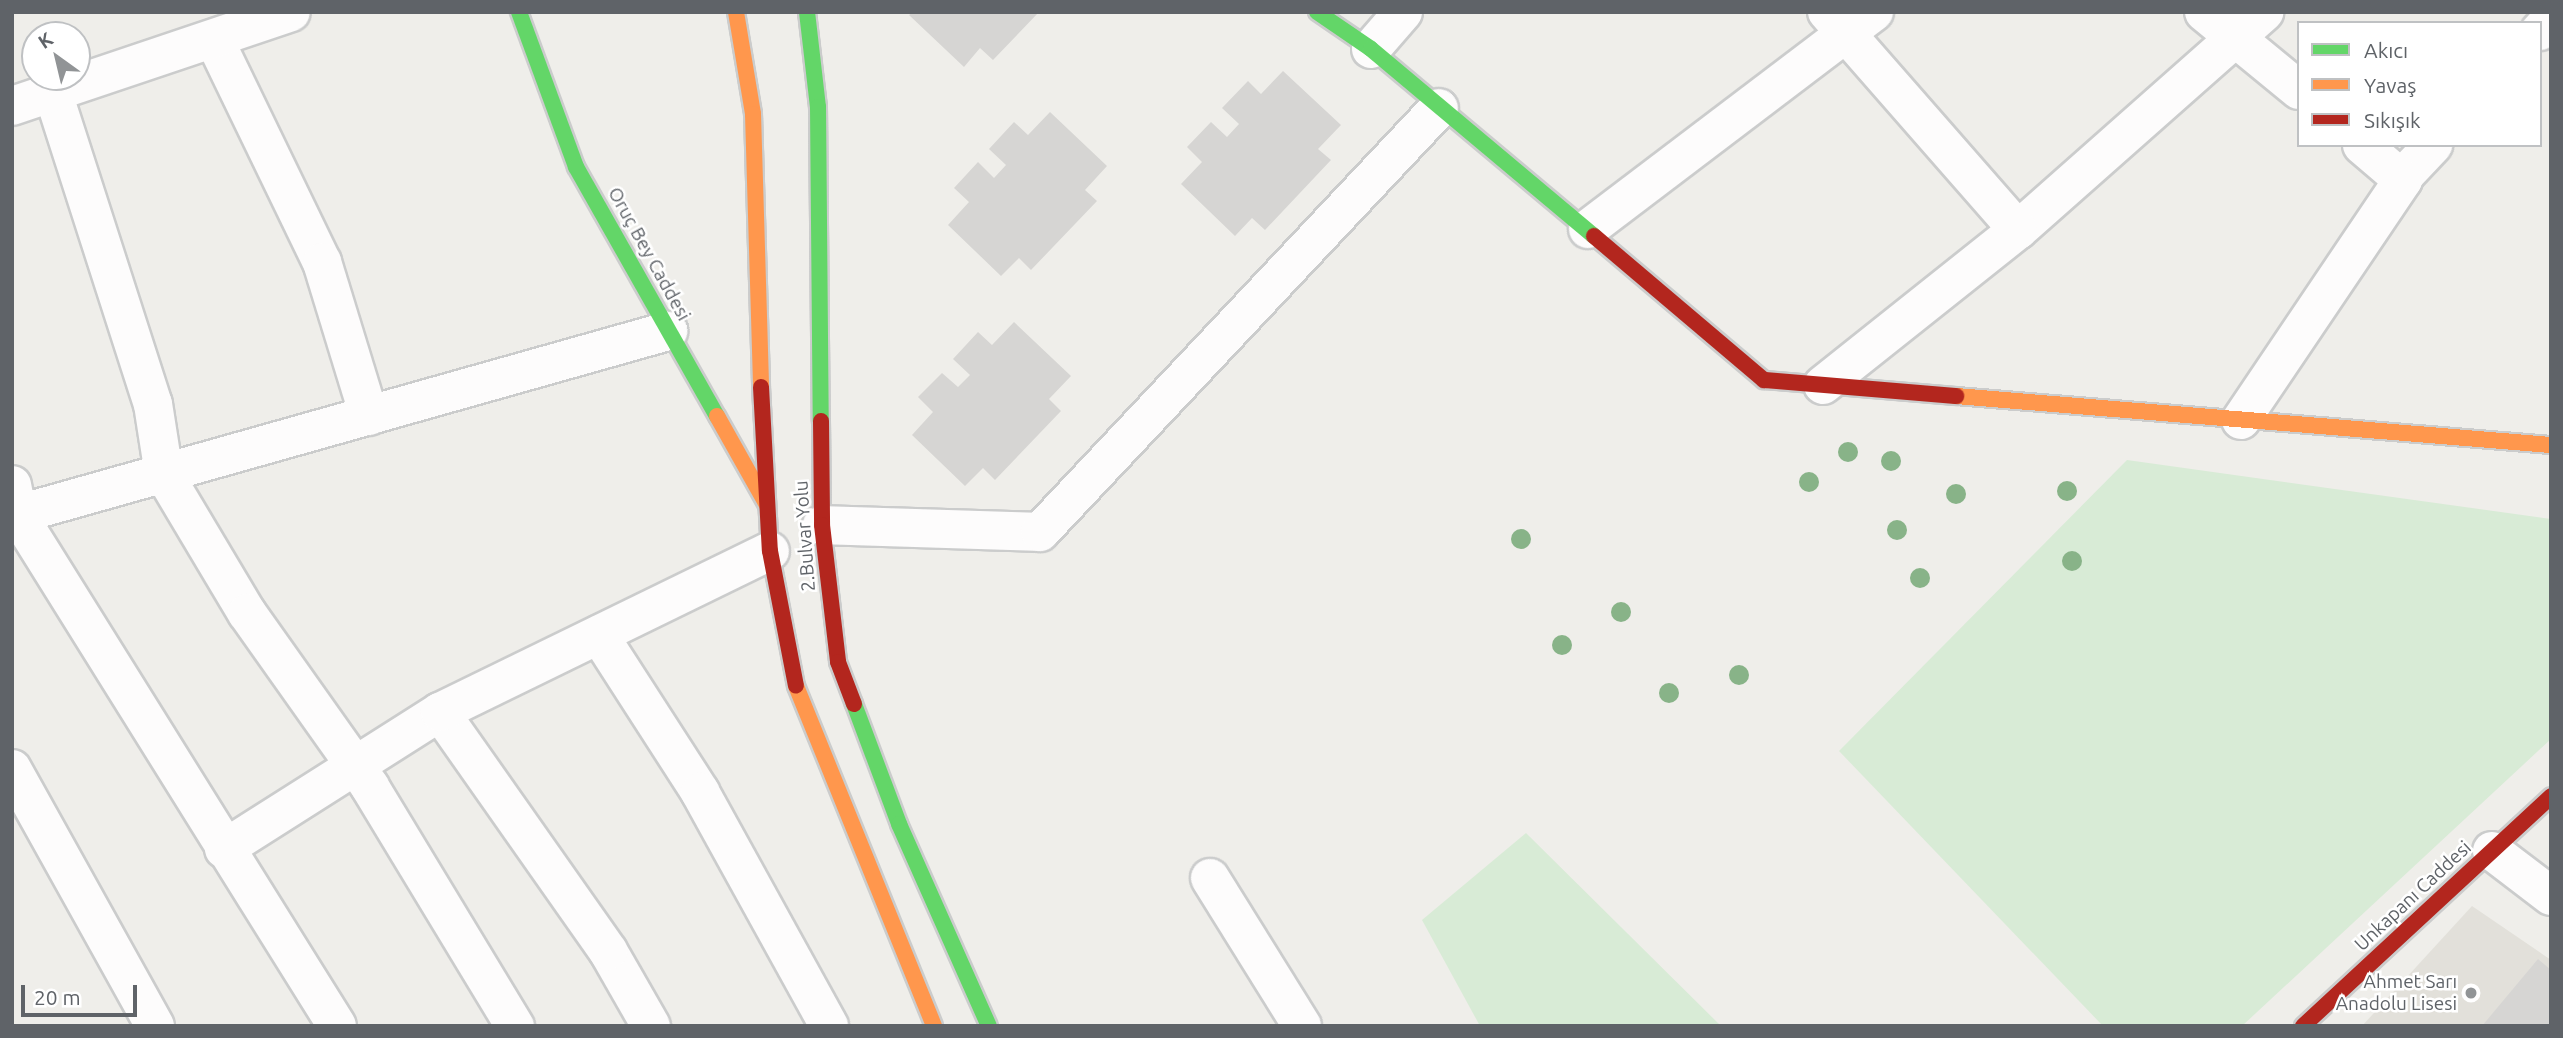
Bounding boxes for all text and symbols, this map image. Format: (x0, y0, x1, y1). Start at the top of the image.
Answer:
north arrow (21, 21, 91, 91)
legend (2297, 21, 2542, 147)
text: K (34, 28, 57, 53)
text: Akıcı (2364, 38, 2408, 62)
text: Yavaş (2364, 73, 2416, 97)
text: Sıkışık (2364, 108, 2421, 132)
street label: Oruç Bey Caddesi (603, 183, 695, 325)
street label: 2.Bulvar Yolu (790, 480, 820, 592)
street label: Unkapanı Caddesi (2350, 836, 2476, 956)
place label: Ahmet Sarı Anadolu Lisesi (2336, 971, 2457, 1015)
scale bar (24, 972, 140, 1016)
text: 20 m (34, 985, 81, 1009)
marker: Ahmet Sarı Anadolu Lisesi (2463, 985, 2479, 1001)

